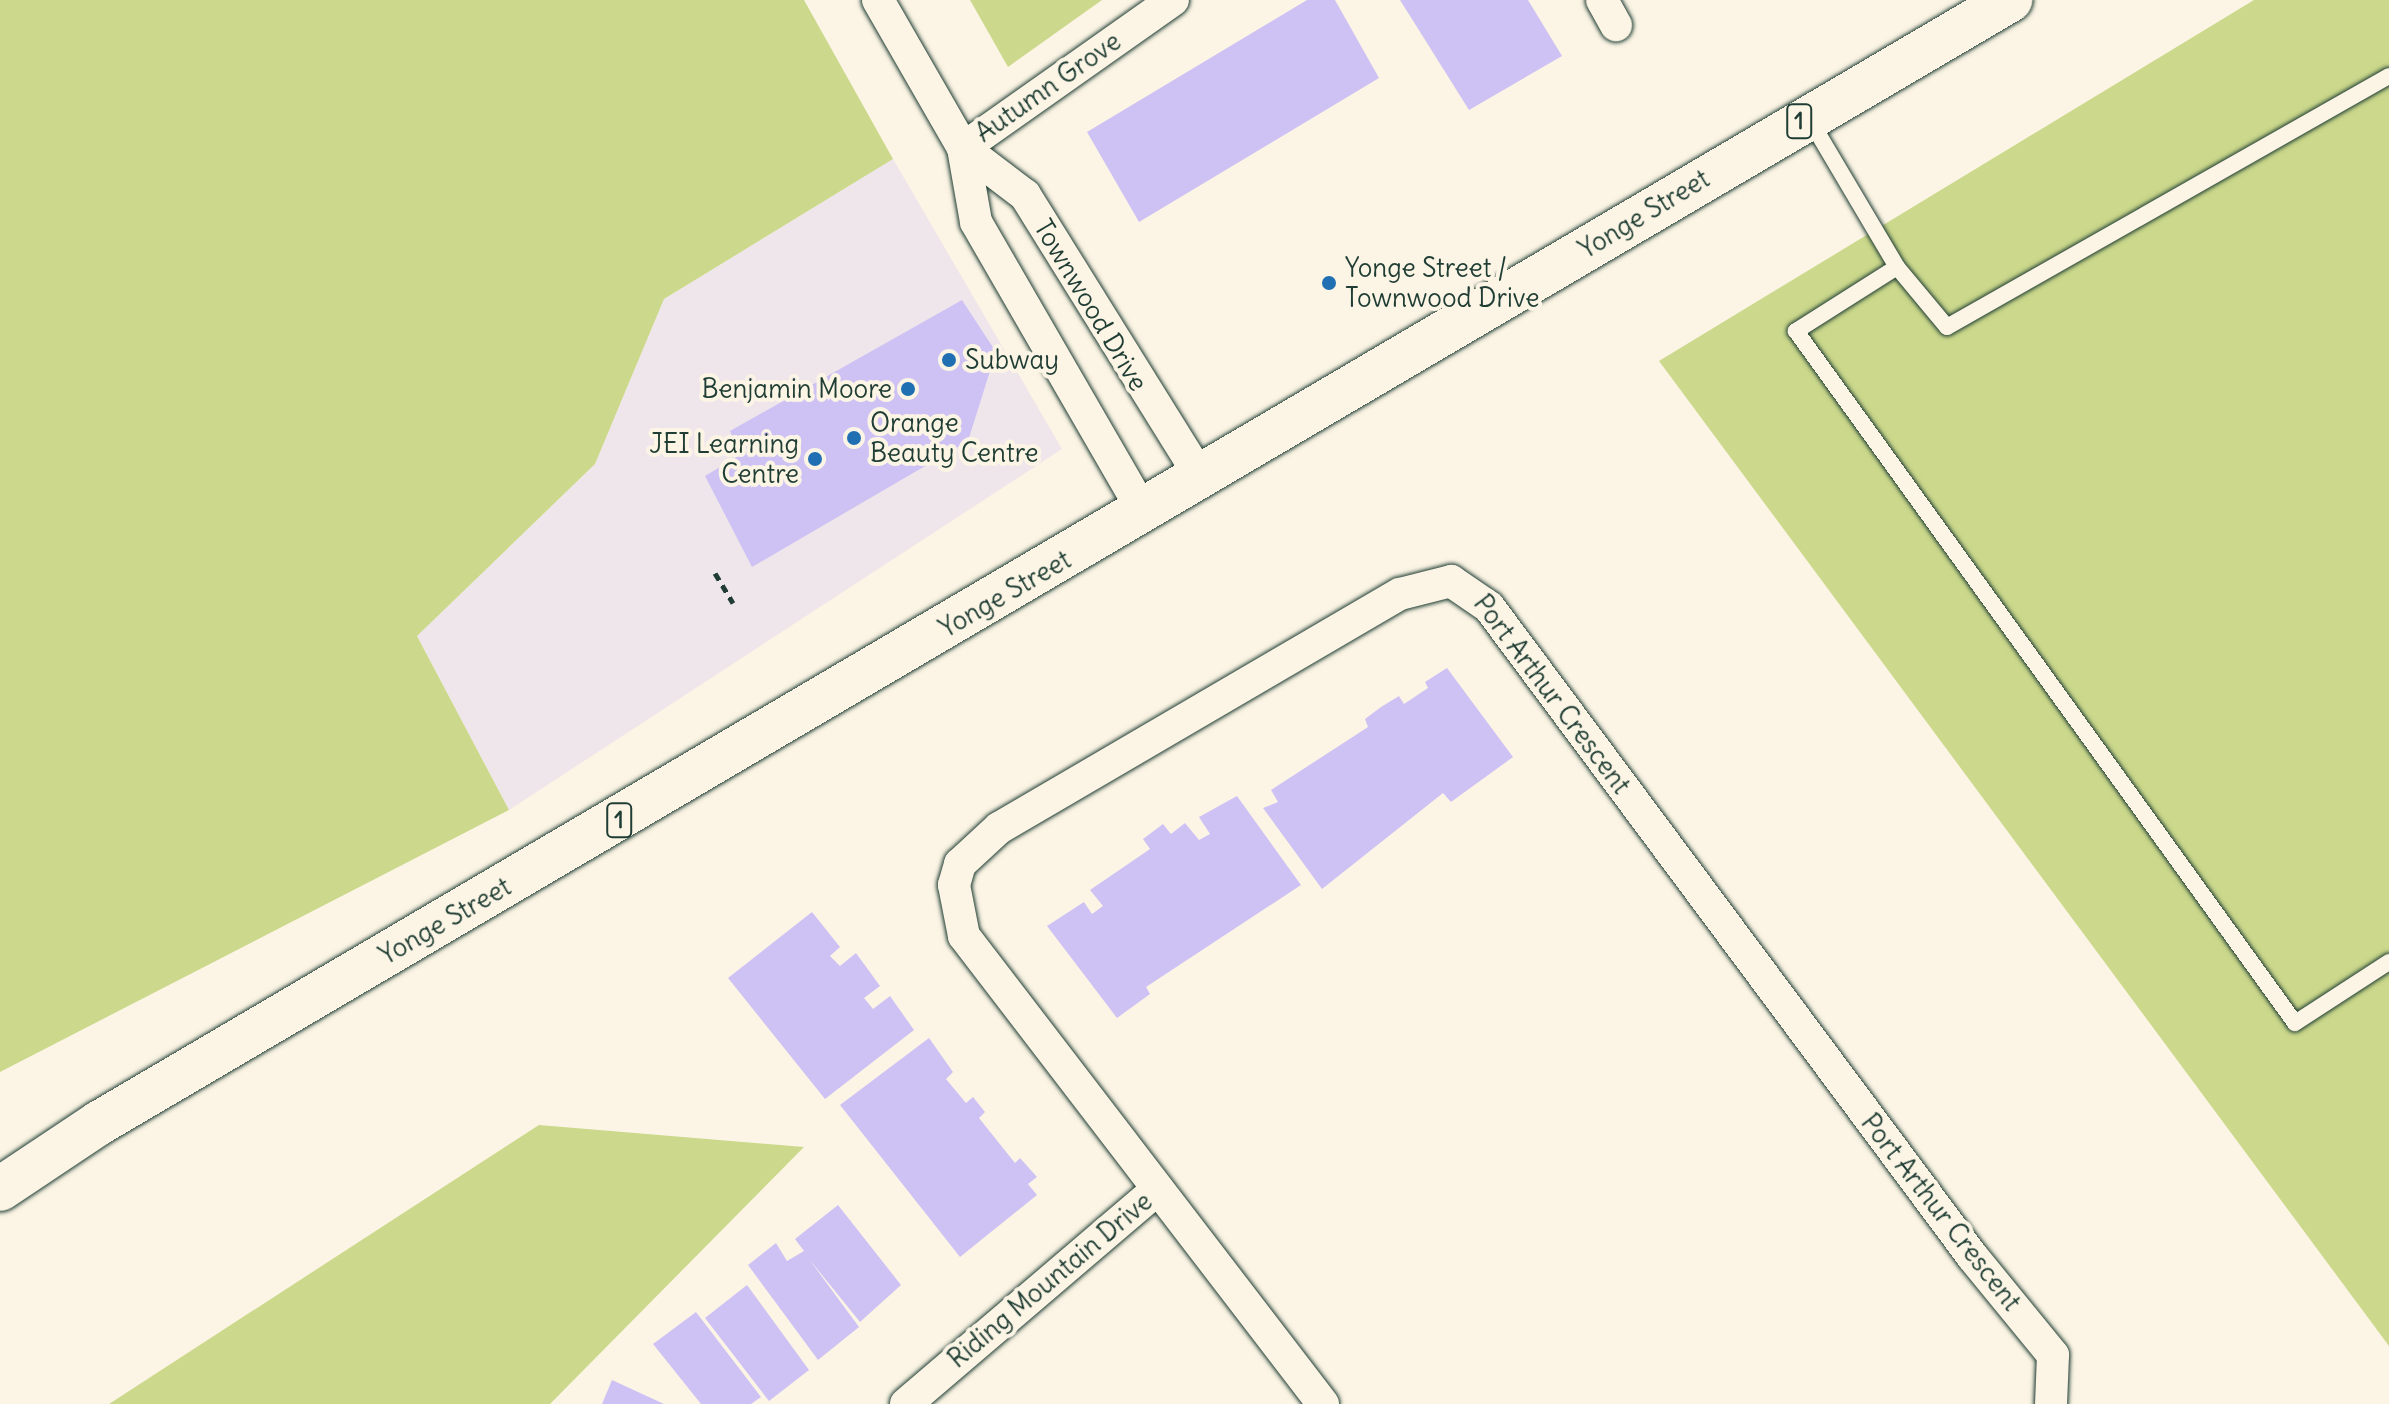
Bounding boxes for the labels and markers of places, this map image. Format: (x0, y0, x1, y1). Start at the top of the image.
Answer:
place label: Yonge Street / Townwood Drive (1345, 252, 1539, 314)
marker: Yonge Street / Townwood Drive (1320, 274, 1338, 292)
place label: Subway (965, 344, 1059, 376)
marker: Subway (940, 351, 958, 369)
place label: Benjamin Moore (701, 373, 892, 405)
marker: Benjamin Moore (899, 380, 917, 398)
place label: Orange Beauty Centre (870, 407, 1039, 468)
place label: JEI Learning Centre (649, 428, 799, 490)
marker: Orange Beauty Centre (845, 429, 863, 447)
marker: JEI Learning Centre (806, 450, 824, 468)

